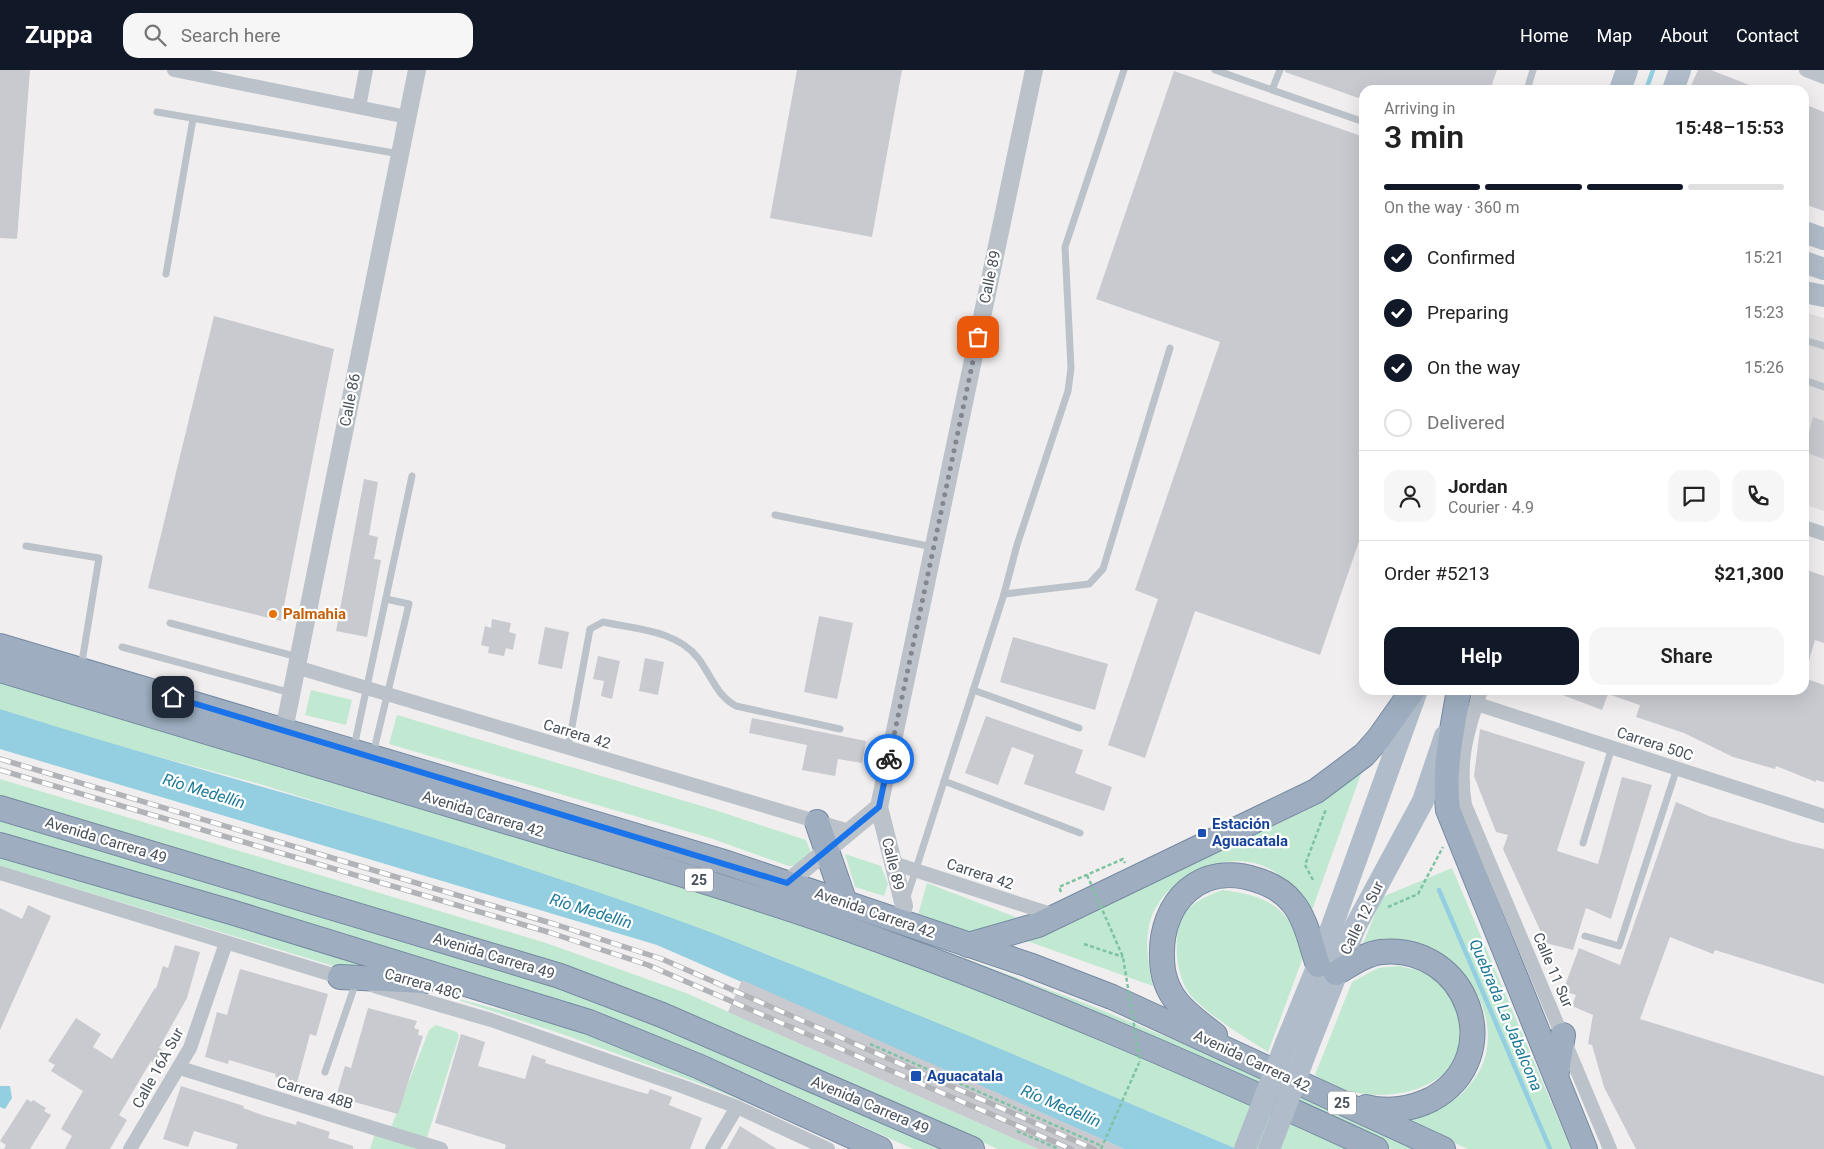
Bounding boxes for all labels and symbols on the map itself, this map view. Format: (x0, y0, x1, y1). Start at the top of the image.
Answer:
street label: Calle 89 (976, 249, 1004, 305)
pin (957, 316, 999, 358)
street label: Calle 86 (336, 372, 364, 428)
place label: Palmahia (283, 605, 346, 623)
marker: Palmahia (267, 608, 279, 620)
pin (152, 676, 194, 718)
street label: Carrera 42 (541, 715, 613, 753)
street label: Carrera 50C (1615, 723, 1696, 765)
courier (864, 734, 914, 784)
water label: Río Medellín (161, 770, 247, 812)
street label: Avenida Carrera 42 (420, 787, 546, 841)
street label: Avenida Carrera 49 (43, 813, 169, 867)
place label: Estación Aguacatala (1212, 815, 1288, 850)
marker: Estación Aguacatala (1196, 827, 1208, 839)
street label: Calle 89 (878, 836, 908, 892)
street label: Carrera 42 (944, 855, 1016, 893)
road number: 25 (685, 868, 713, 892)
street label: Calle 12 Sur (1336, 878, 1388, 958)
street label: Avenida Carrera 42 (812, 884, 938, 942)
water label: Río Medellín (548, 890, 634, 932)
street label: Avenida Carrera 49 (431, 929, 557, 983)
street label: Calle 11 Sur (1529, 930, 1577, 1010)
water label: Quebrada La Jabalcona (1465, 936, 1547, 1094)
street label: Carrera 48C (382, 964, 464, 1004)
street label: Calle 16A Sur (128, 1024, 188, 1112)
street label: Avenida Carrera 42 (1191, 1026, 1313, 1096)
place label: Aguacatala (927, 1067, 1003, 1085)
marker: Aguacatala (909, 1069, 923, 1083)
street label: Avenida Carrera 49 (808, 1072, 932, 1138)
street label: Carrera 48B (275, 1073, 355, 1113)
water label: Río Medellín (1018, 1081, 1104, 1131)
road number: 25 (1328, 1091, 1356, 1114)

